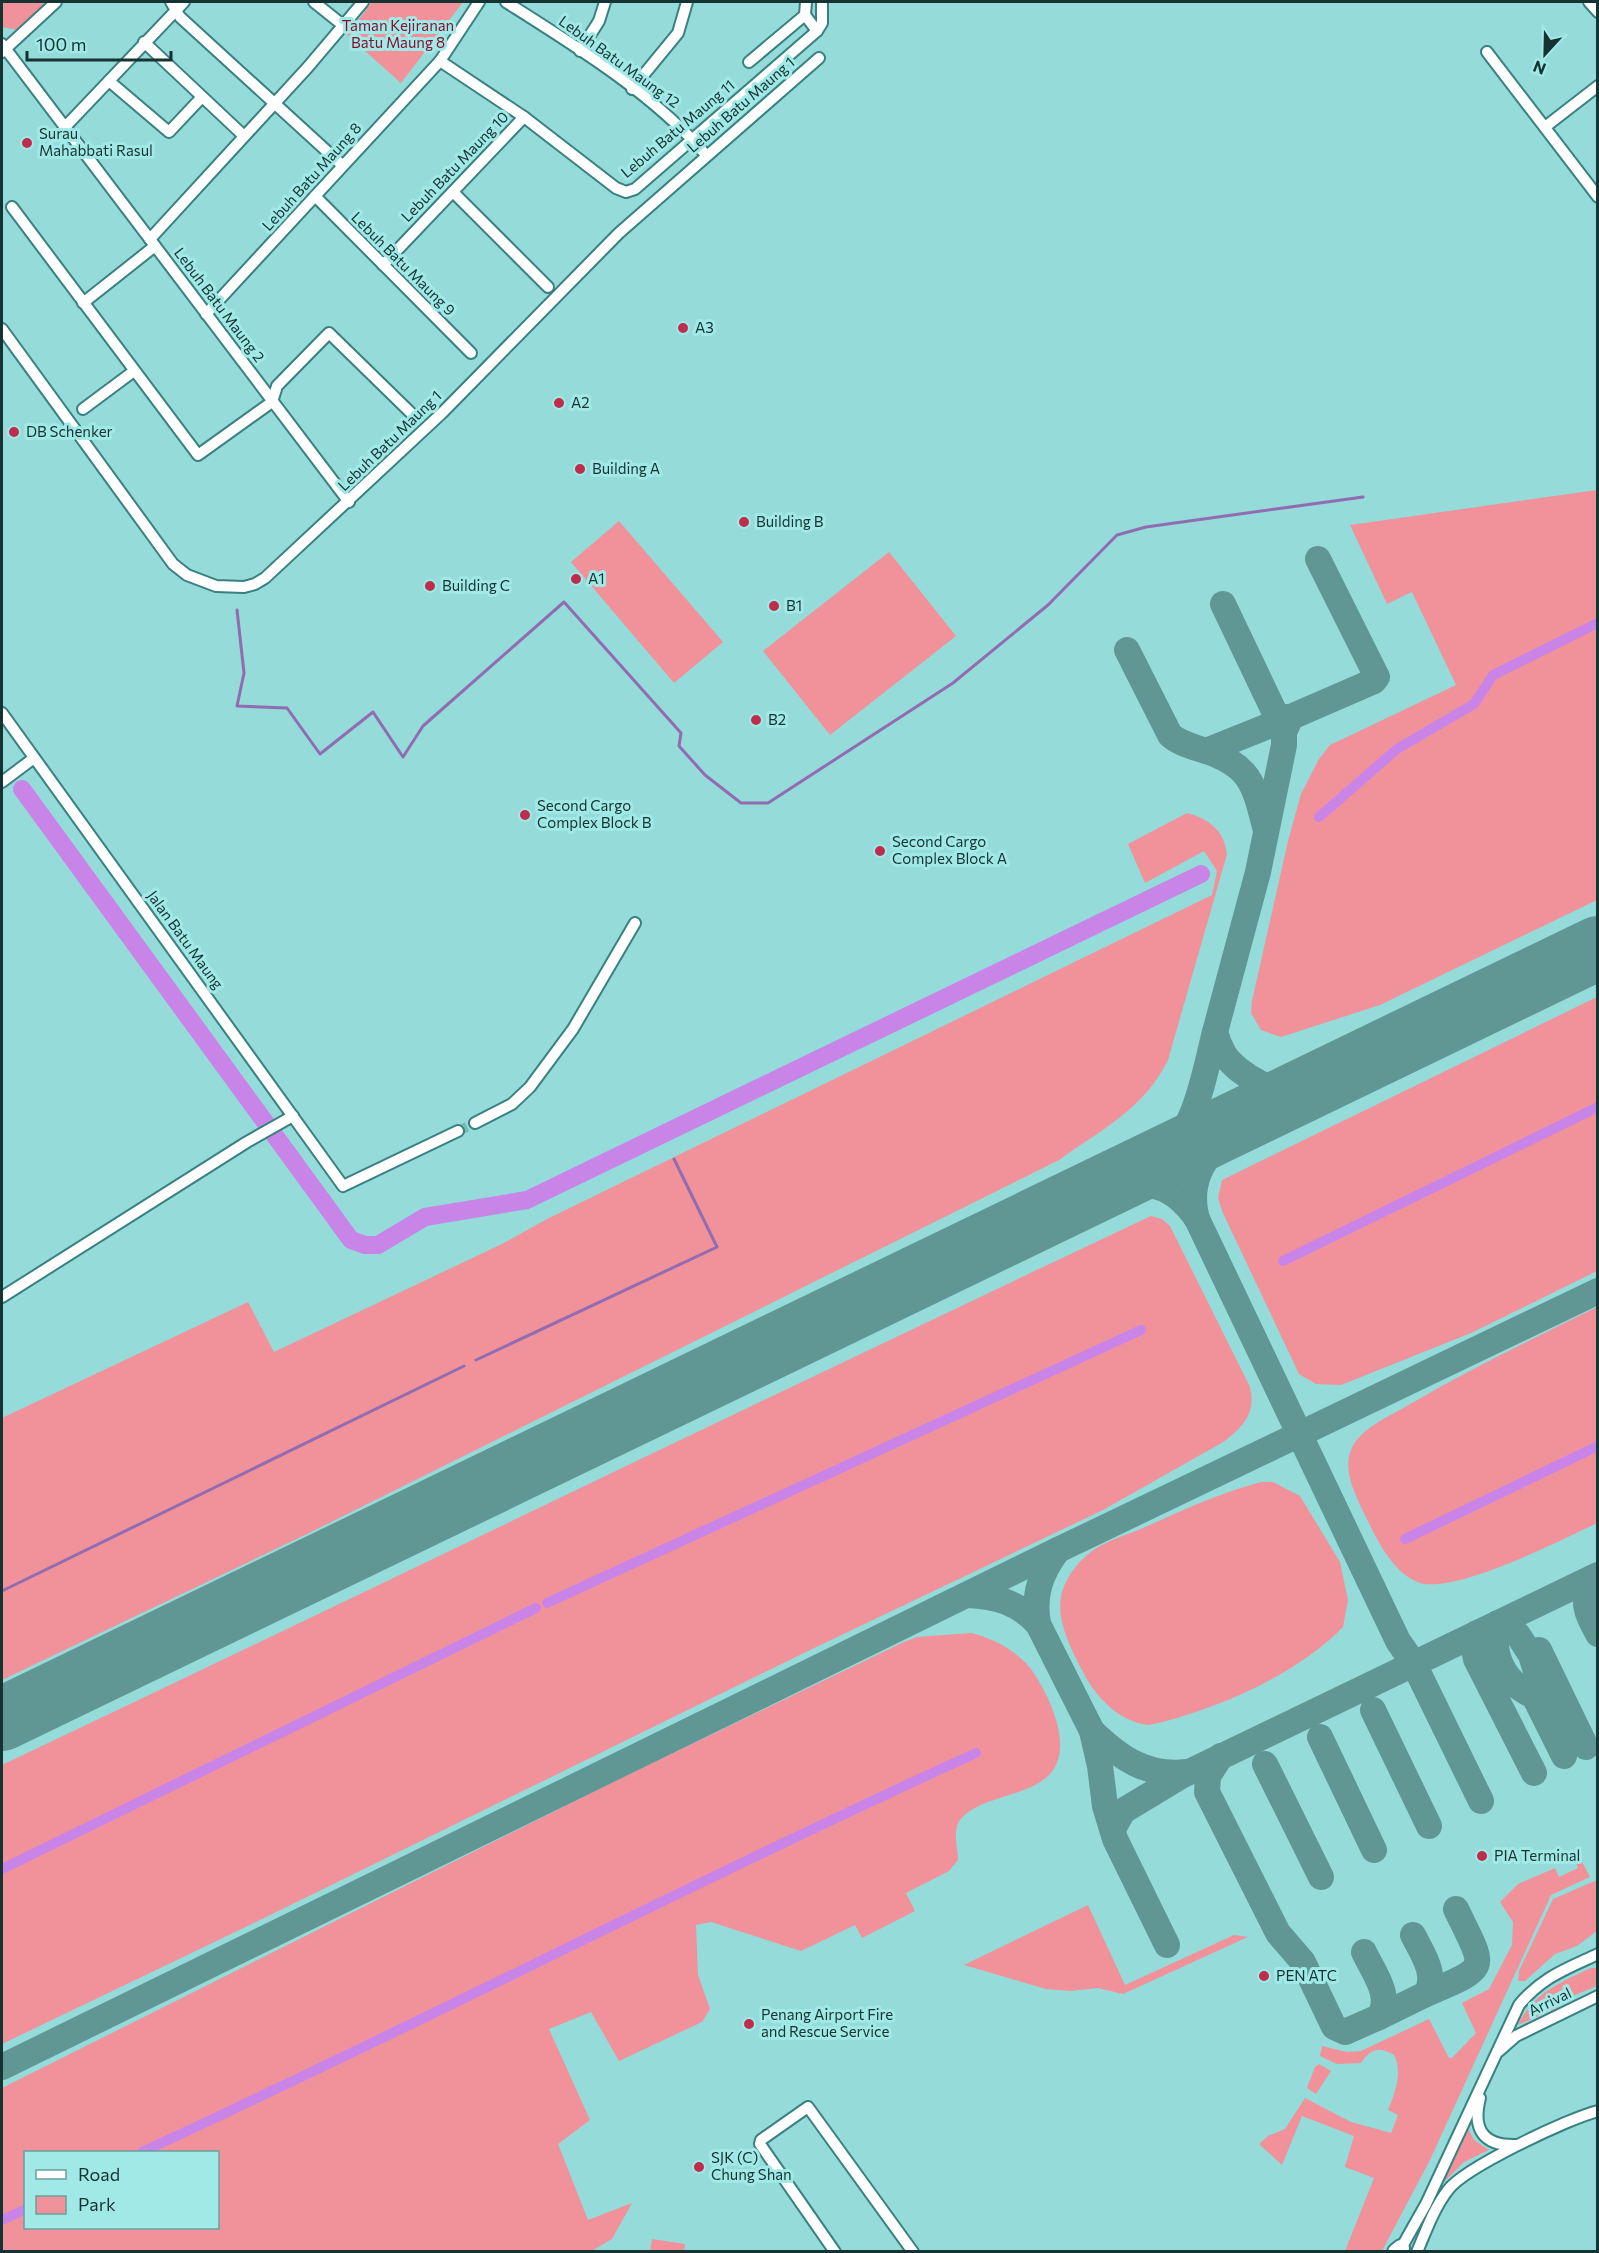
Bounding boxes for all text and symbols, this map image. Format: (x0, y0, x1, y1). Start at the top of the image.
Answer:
street label: Lebuh Batu Maung 12 (556, 11, 683, 111)
park label: Taman Kejiranan Batu Maung 8 (342, 16, 454, 51)
scale bar (27, 24, 171, 62)
north arrow (1515, 24, 1575, 84)
text: 100 m (36, 33, 86, 55)
street label: Lebuh Batu Maung 1 (683, 53, 798, 156)
text: N (1530, 57, 1548, 79)
street label: Lebuh Batu Maung 11 (617, 75, 738, 181)
street label: Lebuh Batu Maung 10 (397, 107, 512, 225)
street label: Lebuh Batu Maung 8 (258, 119, 365, 234)
place label: Surau Mahabbati Rasul (39, 124, 153, 159)
marker: Surau Mahabbati Rasul (20, 136, 34, 150)
street label: Lebuh Batu Maung 9 (348, 208, 459, 319)
street label: Lebuh Batu Maung 2 (171, 244, 269, 365)
place label: A3 (695, 318, 714, 336)
marker: A3 (676, 321, 690, 335)
street label: Lebuh Batu Maung 1 (334, 386, 445, 494)
place label: A2 (571, 393, 590, 411)
marker: A2 (552, 396, 566, 410)
place label: DB Schenker (26, 422, 113, 440)
marker: DB Schenker (7, 425, 21, 439)
place label: Building A (592, 459, 660, 477)
marker: Building A (573, 462, 587, 476)
place label: Building B (756, 512, 824, 530)
marker: Building B (737, 515, 751, 529)
place label: A1 (588, 569, 605, 587)
marker: A1 (569, 572, 583, 586)
place label: Building C (442, 576, 510, 594)
marker: Building C (423, 579, 437, 593)
place label: B1 (786, 596, 802, 614)
marker: B1 (767, 599, 781, 613)
place label: B2 (768, 710, 786, 728)
marker: B2 (749, 713, 763, 727)
place label: Second Cargo Complex Block B (537, 796, 652, 831)
marker: Second Cargo Complex Block B (518, 808, 532, 822)
place label: Second Cargo Complex Block A (892, 832, 1007, 867)
marker: Second Cargo Complex Block A (873, 844, 887, 858)
street label: Jalan Batu Maung (144, 887, 228, 992)
place label: PIA Terminal (1494, 1846, 1580, 1864)
marker: PIA Terminal (1475, 1849, 1489, 1863)
place label: PEN ATC (1276, 1966, 1337, 1984)
marker: PEN ATC (1257, 1969, 1271, 1983)
street label: Arrival (1525, 1983, 1574, 2019)
place label: Penang Airport Fire and Rescue Service (761, 2005, 893, 2040)
marker: Penang Airport Fire and Rescue Service (742, 2017, 756, 2031)
place label: SJK (C) Chung Shan (711, 2148, 792, 2183)
legend (24, 2151, 219, 2229)
marker: SJK (C) Chung Shan (692, 2160, 706, 2174)
text: Road (78, 2163, 120, 2185)
text: Park (78, 2193, 116, 2215)

